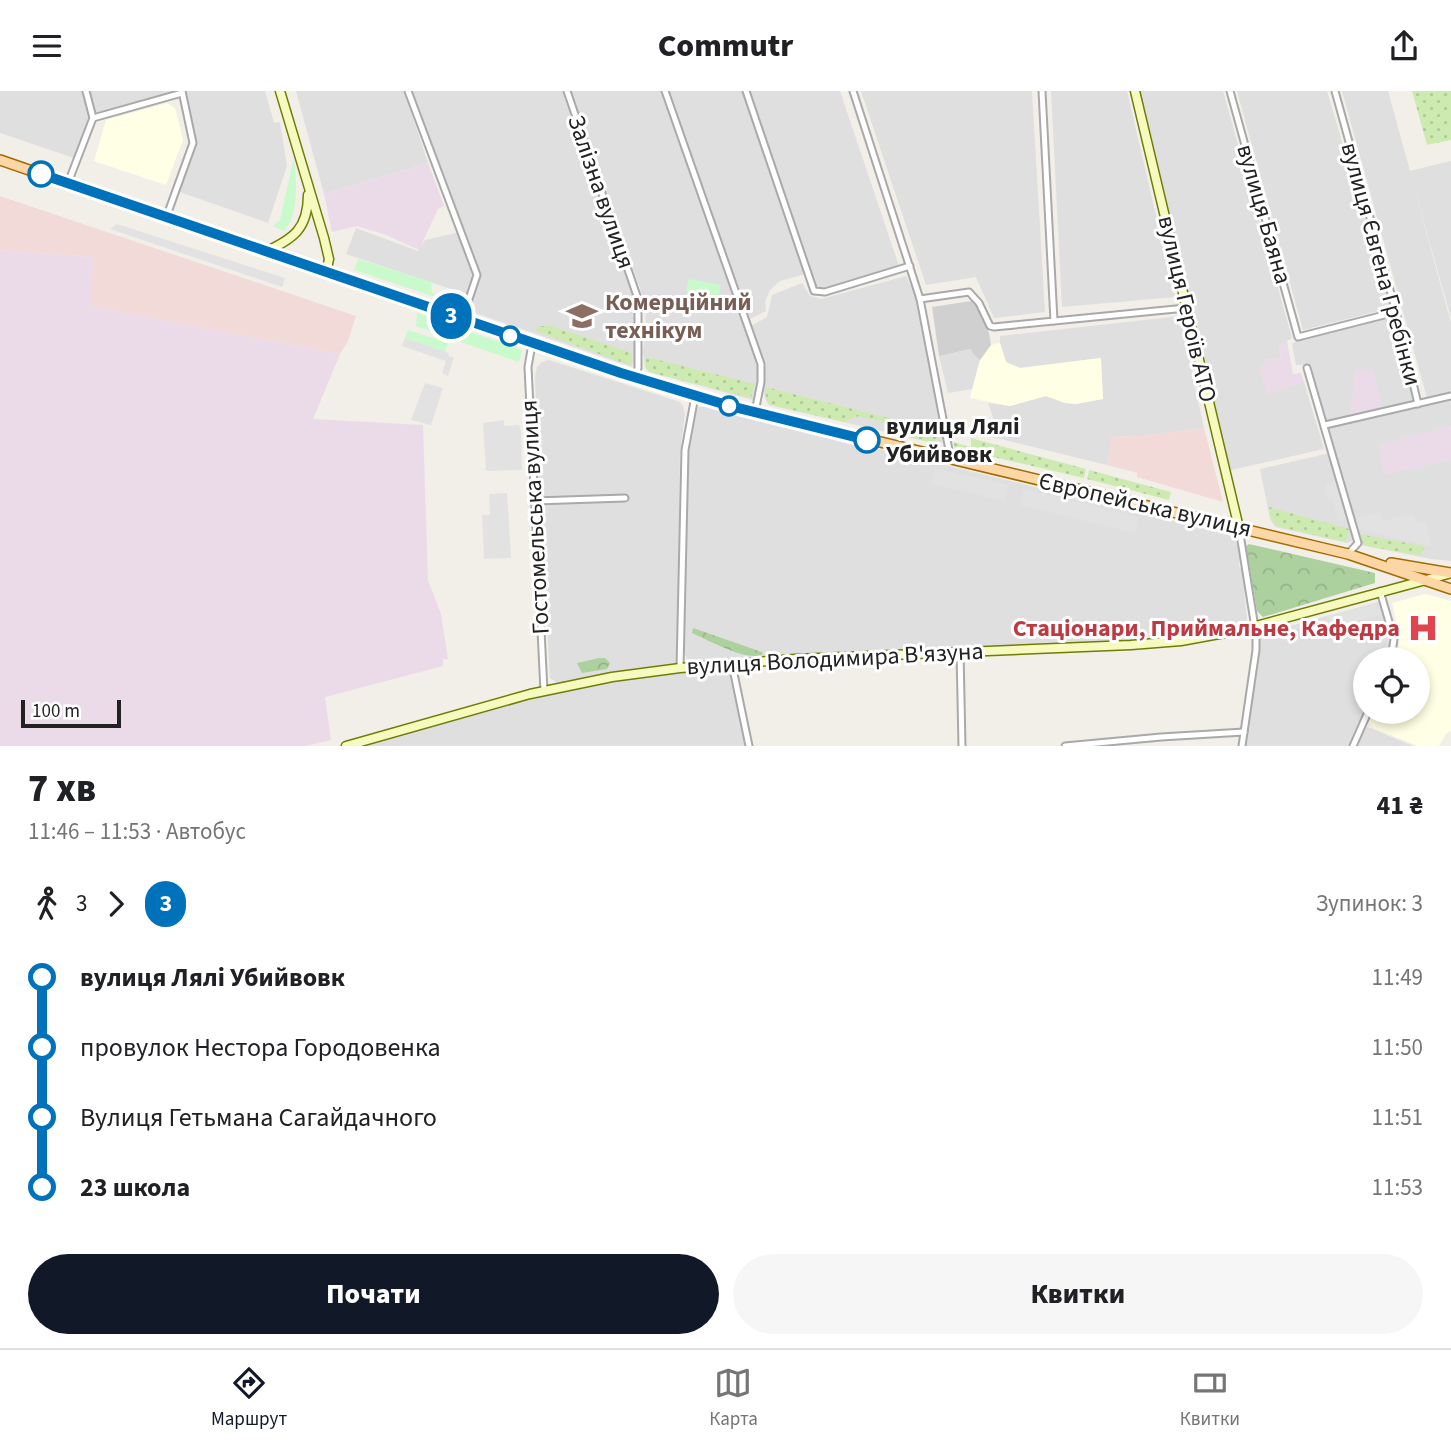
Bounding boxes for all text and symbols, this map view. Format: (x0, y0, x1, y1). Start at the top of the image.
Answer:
text: Commutr (658, 23, 793, 69)
icon: menu (28, 27, 66, 65)
icon: share (1385, 27, 1423, 65)
street label: Залізна вулиця (558, 110, 644, 274)
street label: вулиця Євгена Гребінки (1332, 138, 1430, 390)
street label: вулиця Баяна (1227, 140, 1301, 288)
unlabelled marker (28, 161, 54, 187)
street label: вулиця Героїв АТО (1149, 212, 1225, 406)
place label: Комерційний технікум (605, 285, 752, 348)
line badge: 3 (428, 293, 474, 339)
text: 3 (445, 298, 457, 333)
school or university icon: Комерційний технікум (565, 299, 599, 333)
unlabelled marker (500, 326, 520, 346)
unlabelled marker (719, 396, 739, 416)
street label: Гостомельська вулиця (511, 399, 559, 635)
place label: вулиця Лялі Убийвовк (886, 409, 1020, 472)
marker: вулиця Лялі Убийвовк (854, 427, 880, 453)
street label: Європейська вулиця (1035, 463, 1255, 547)
place label: Стаціонари, Приймальне, Кафедра (1013, 611, 1400, 646)
hospital icon: Стаціонари, Приймальне, Кафедра (1406, 611, 1440, 645)
street label: вулиця Володимира В'язуна (686, 634, 984, 684)
map controls (1353, 647, 1430, 724)
button: locate (1353, 647, 1430, 724)
scale bar (21, 697, 121, 729)
text: 100 m (32, 698, 80, 725)
text: 7 хв (28, 762, 96, 816)
text: 41 ₴ (1377, 787, 1423, 824)
text: 11:46 – 11:53 · Автобус (28, 815, 246, 848)
icon: walk (28, 885, 66, 923)
icon: forward (97, 885, 135, 923)
text: 3 (159, 886, 172, 921)
text: 3 (76, 887, 87, 920)
text: Зупинок: 3 (1316, 887, 1423, 920)
text: вулиця Лялі Убийвовк (80, 959, 345, 996)
text: 11:49 (1372, 961, 1423, 994)
text: провулок Нестора Городовенка (80, 1029, 441, 1066)
text: 11:50 (1372, 1031, 1423, 1064)
text: Вулиця Гетьмана Сагайдачного (80, 1099, 437, 1136)
text: 11:51 (1372, 1101, 1423, 1134)
text: 23 школа (80, 1169, 190, 1206)
text: 11:53 (1372, 1171, 1423, 1204)
button: Почати (28, 1254, 719, 1334)
button: Квитки (733, 1254, 1423, 1334)
tab: Маршрут (211, 1364, 287, 1433)
tab: Карта (709, 1364, 758, 1433)
tab: Квитки (1180, 1364, 1240, 1433)

